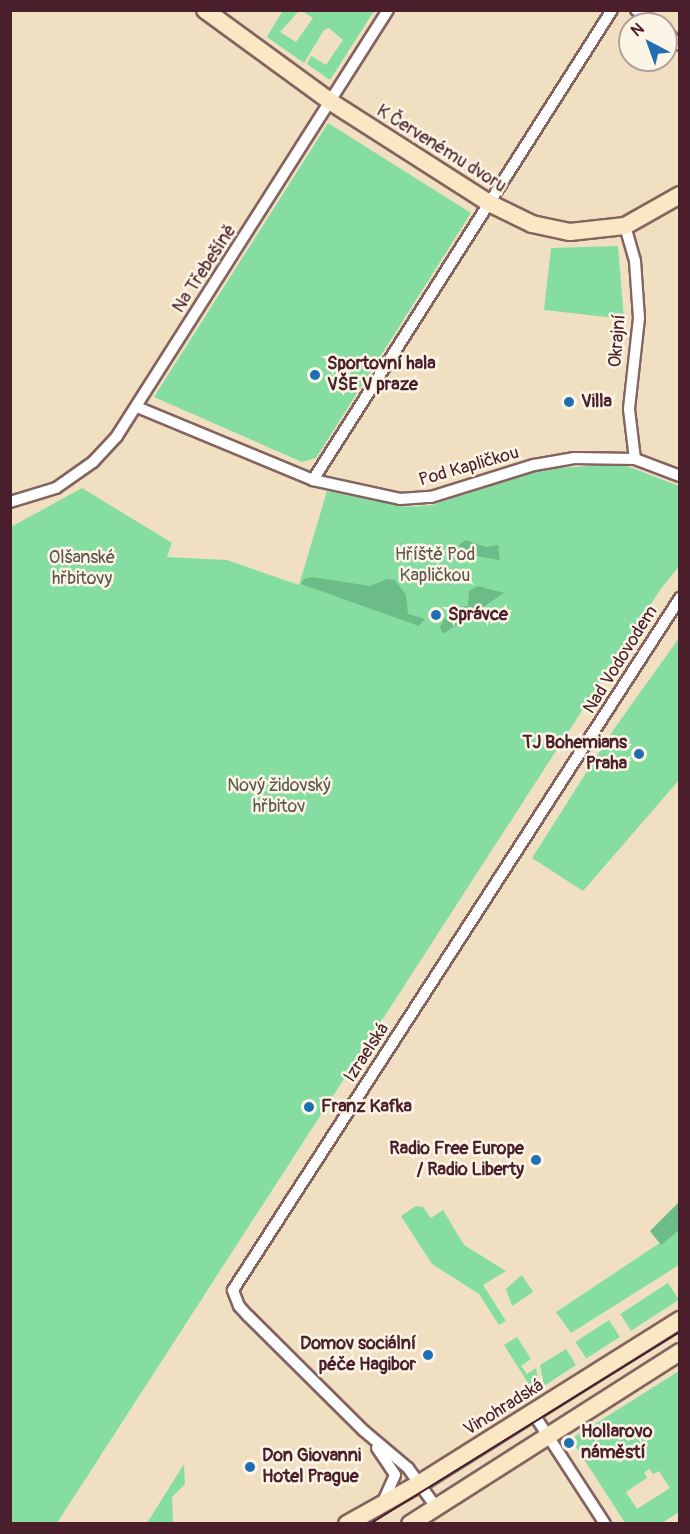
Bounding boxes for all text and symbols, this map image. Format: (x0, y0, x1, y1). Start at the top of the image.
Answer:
north arrow (618, 12, 678, 72)
text: N (627, 19, 648, 41)
street label: K Červenému dvoru (372, 100, 510, 198)
street label: Na Třebešíně (168, 221, 242, 317)
street label: Okrajní (605, 314, 631, 368)
place label: Sportovní hala VŠE V praze (327, 354, 436, 397)
marker: Sportovní hala VŠE V praze (308, 368, 322, 382)
place label: Villa (581, 391, 612, 413)
marker: Villa (562, 395, 576, 409)
street label: Pod Kapličkou (416, 442, 522, 492)
park label: Hříště Pod Kapličkou (395, 545, 475, 588)
park label: Olšanské hřbitovy (49, 548, 115, 590)
street label: Nad Vodovodem (579, 602, 663, 718)
place label: Správce (448, 604, 508, 626)
marker: Správce (429, 608, 443, 622)
place label: TJ Bohemians Praha (523, 733, 627, 776)
marker: TJ Bohemians Praha (632, 747, 646, 761)
park label: Nový židovský hřbitov (227, 776, 331, 818)
street label: Izraelská (340, 1019, 394, 1087)
place label: Franz Kafka (321, 1096, 412, 1118)
marker: Franz Kafka (302, 1100, 316, 1114)
place label: Radio Free Europe / Radio Liberty (389, 1139, 524, 1182)
marker: Radio Free Europe / Radio Liberty (529, 1153, 543, 1167)
place label: Domov sociální péče Hagibor (300, 1334, 416, 1376)
marker: Domov sociální péče Hagibor (421, 1348, 435, 1362)
street label: Vinohradská (460, 1375, 548, 1441)
place label: Hollarovo náměstí (581, 1422, 652, 1464)
marker: Hollarovo náměstí (562, 1436, 576, 1450)
place label: Don Giovanni Hotel Prague (262, 1446, 361, 1488)
marker: Don Giovanni Hotel Prague (243, 1460, 257, 1474)

